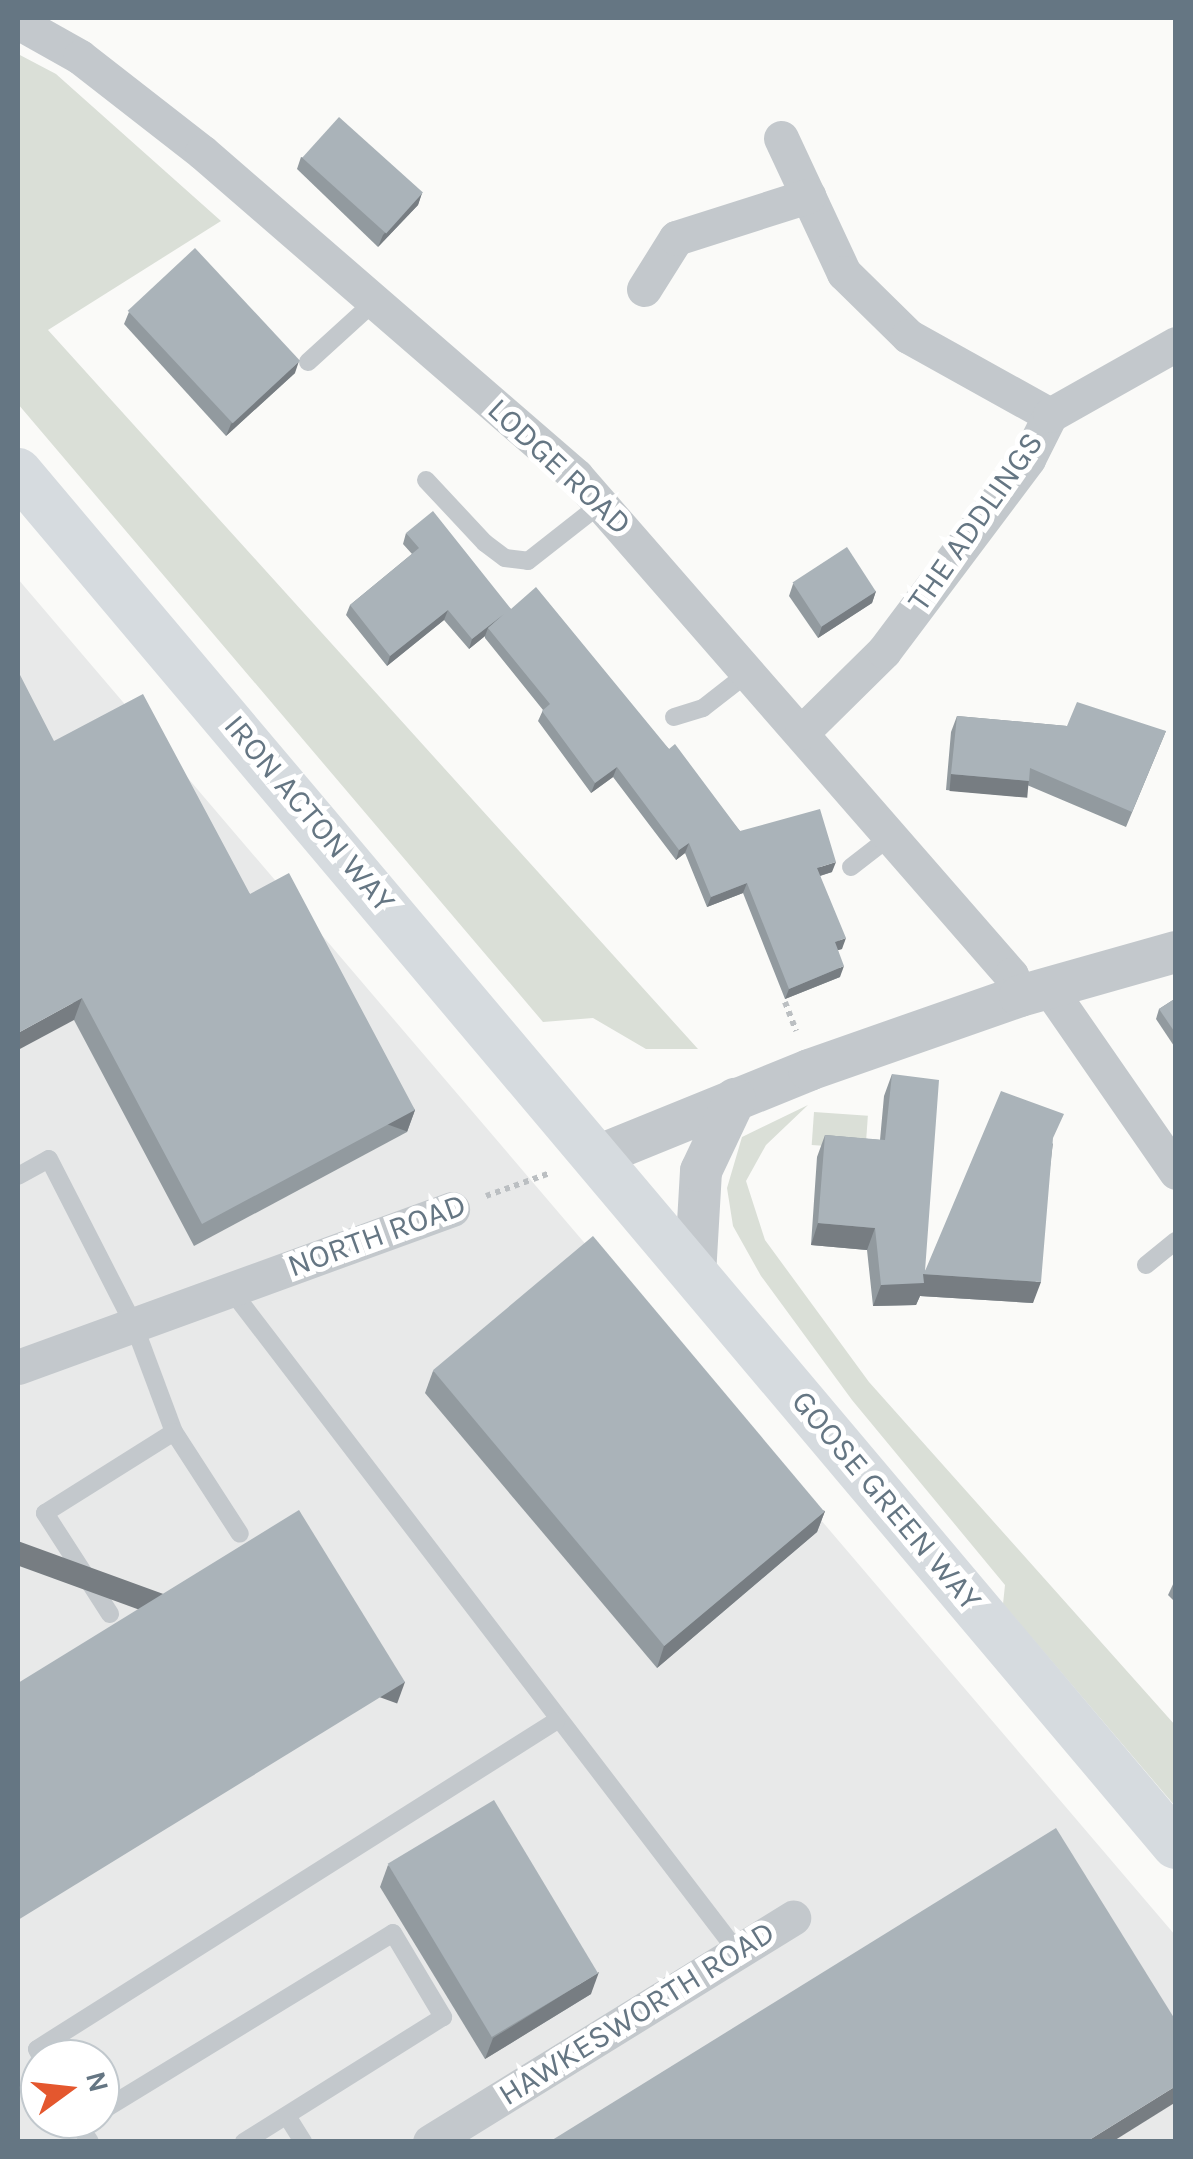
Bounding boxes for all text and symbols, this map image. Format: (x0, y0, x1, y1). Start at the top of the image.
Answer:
street label: LODGE ROAD (479, 391, 639, 543)
street label: THE ADDLINGS (900, 425, 1052, 619)
street label: IRON ACTON WAY (215, 708, 403, 920)
street label: NORTH ROAD (283, 1186, 471, 1286)
street label: GOOSE GREEN WAY (783, 1383, 989, 1619)
street label: HAWKESWORTH ROAD (492, 1913, 782, 2115)
north arrow (20, 2039, 120, 2139)
text: N (79, 2068, 116, 2096)

